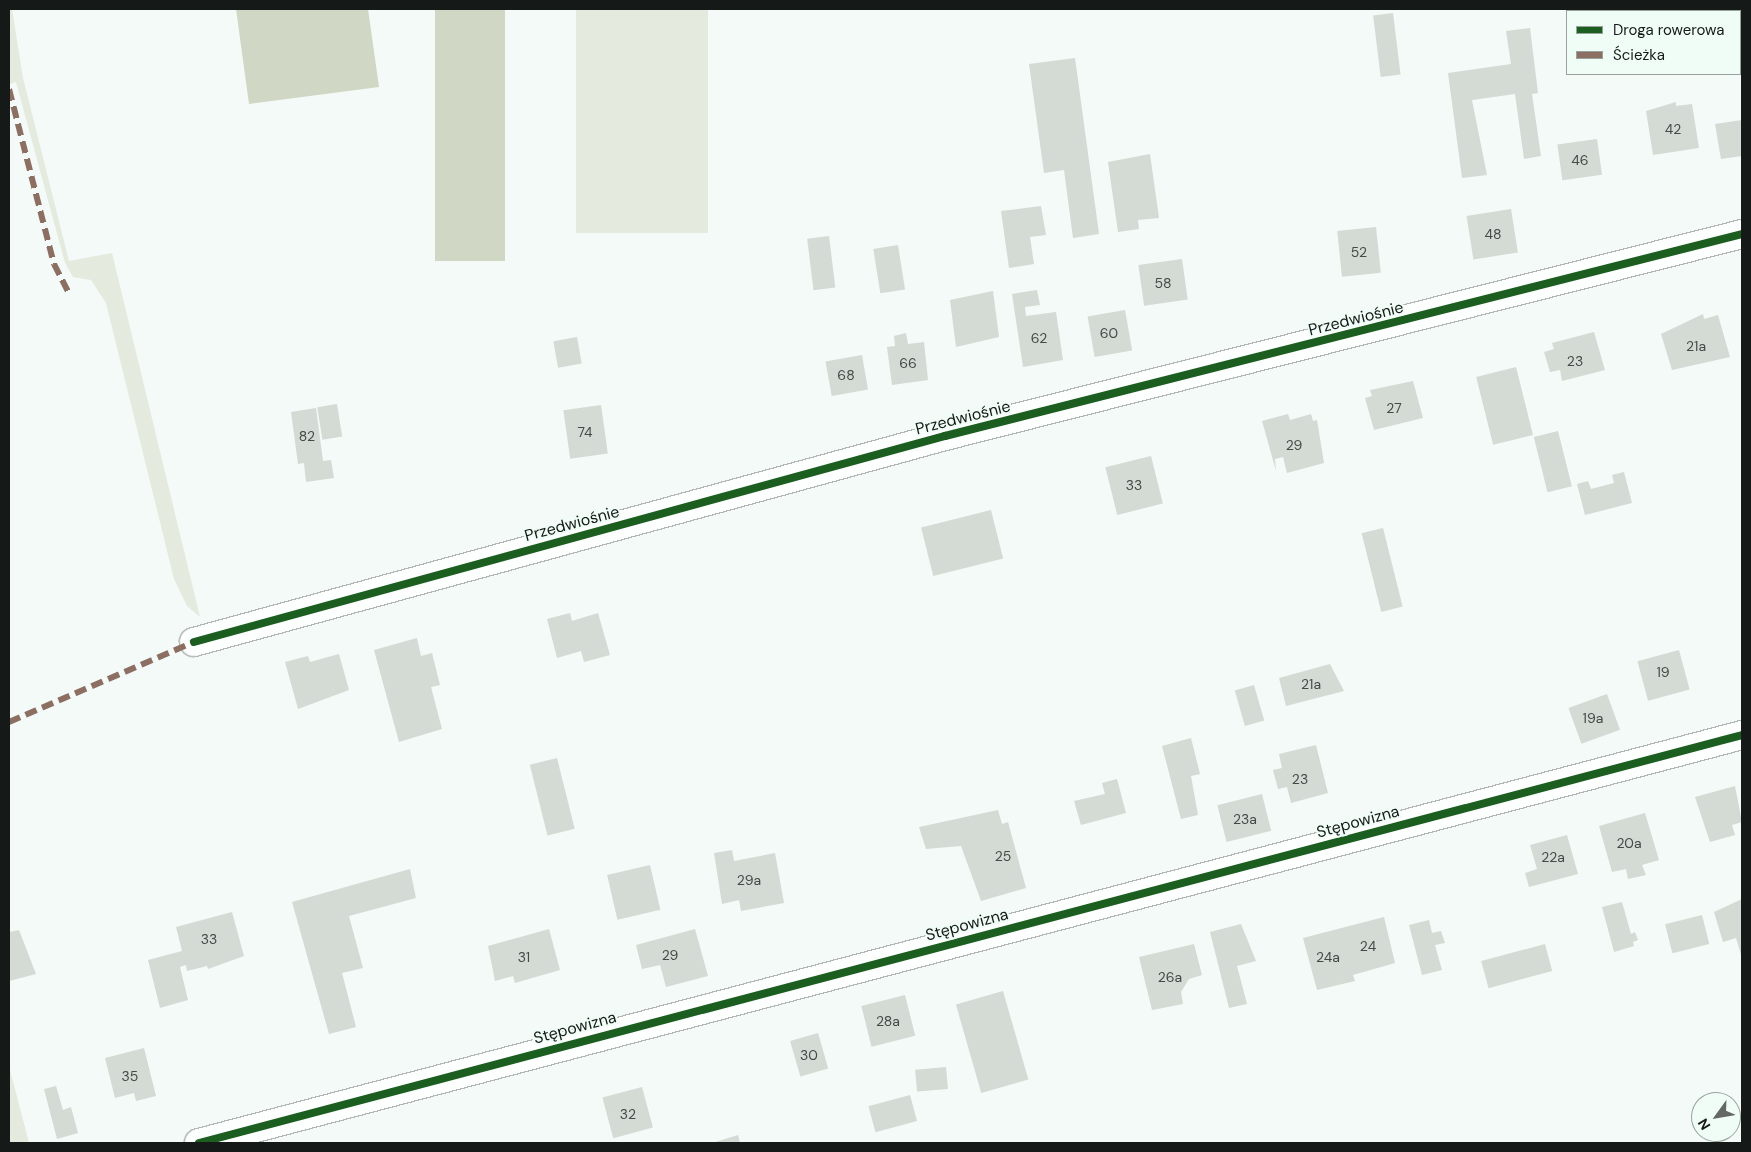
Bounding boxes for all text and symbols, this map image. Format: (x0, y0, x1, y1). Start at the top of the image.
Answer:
legend (1566, 10, 1741, 75)
text: Droga rowerowa (1613, 20, 1724, 40)
text: Ścieżka (1613, 45, 1665, 65)
house number: 42 (1665, 121, 1681, 137)
house number: 46 (1571, 152, 1589, 168)
house number: 48 (1484, 226, 1502, 242)
house number: 52 (1351, 244, 1367, 260)
house number: 58 (1154, 275, 1172, 291)
street label: Przedwiośnie (1306, 298, 1406, 340)
house number: 60 (1100, 325, 1118, 341)
house number: 62 (1031, 330, 1047, 346)
house number: 21a (1686, 338, 1706, 354)
house number: 23 (1567, 353, 1583, 369)
house number: 66 (899, 355, 917, 371)
house number: 68 (837, 367, 855, 383)
street label: Przedwiośnie (913, 397, 1013, 439)
house number: 27 (1386, 400, 1402, 416)
house number: 74 (577, 424, 593, 440)
house number: 82 (299, 428, 315, 444)
house number: 29 (1286, 437, 1302, 453)
house number: 33 (1126, 477, 1142, 493)
street label: Przedwiośnie (523, 502, 621, 546)
house number: 19 (1656, 664, 1670, 680)
house number: 21a (1301, 676, 1321, 692)
house number: 19a (1583, 710, 1603, 726)
house number: 23 (1292, 771, 1308, 787)
street label: Stępowizna (1315, 802, 1401, 842)
house number: 23a (1233, 811, 1257, 827)
house number: 20a (1616, 835, 1642, 851)
house number: 25 (995, 848, 1011, 864)
house number: 22a (1541, 849, 1565, 865)
house number: 29a (737, 872, 761, 888)
street label: Stępowizna (924, 905, 1010, 945)
house number: 33 (201, 931, 217, 947)
house number: 24 (1360, 938, 1376, 954)
house number: 29 (662, 947, 678, 963)
house number: 31 (518, 949, 530, 965)
house number: 24a (1316, 949, 1340, 965)
house number: 26a (1158, 969, 1182, 985)
street label: Stępowizna (532, 1008, 618, 1048)
house number: 28a (876, 1013, 900, 1029)
house number: 30 (800, 1047, 818, 1063)
house number: 35 (122, 1068, 138, 1084)
north arrow (1691, 1092, 1741, 1142)
house number: 32 (620, 1106, 636, 1122)
text: N (1694, 1115, 1714, 1134)

